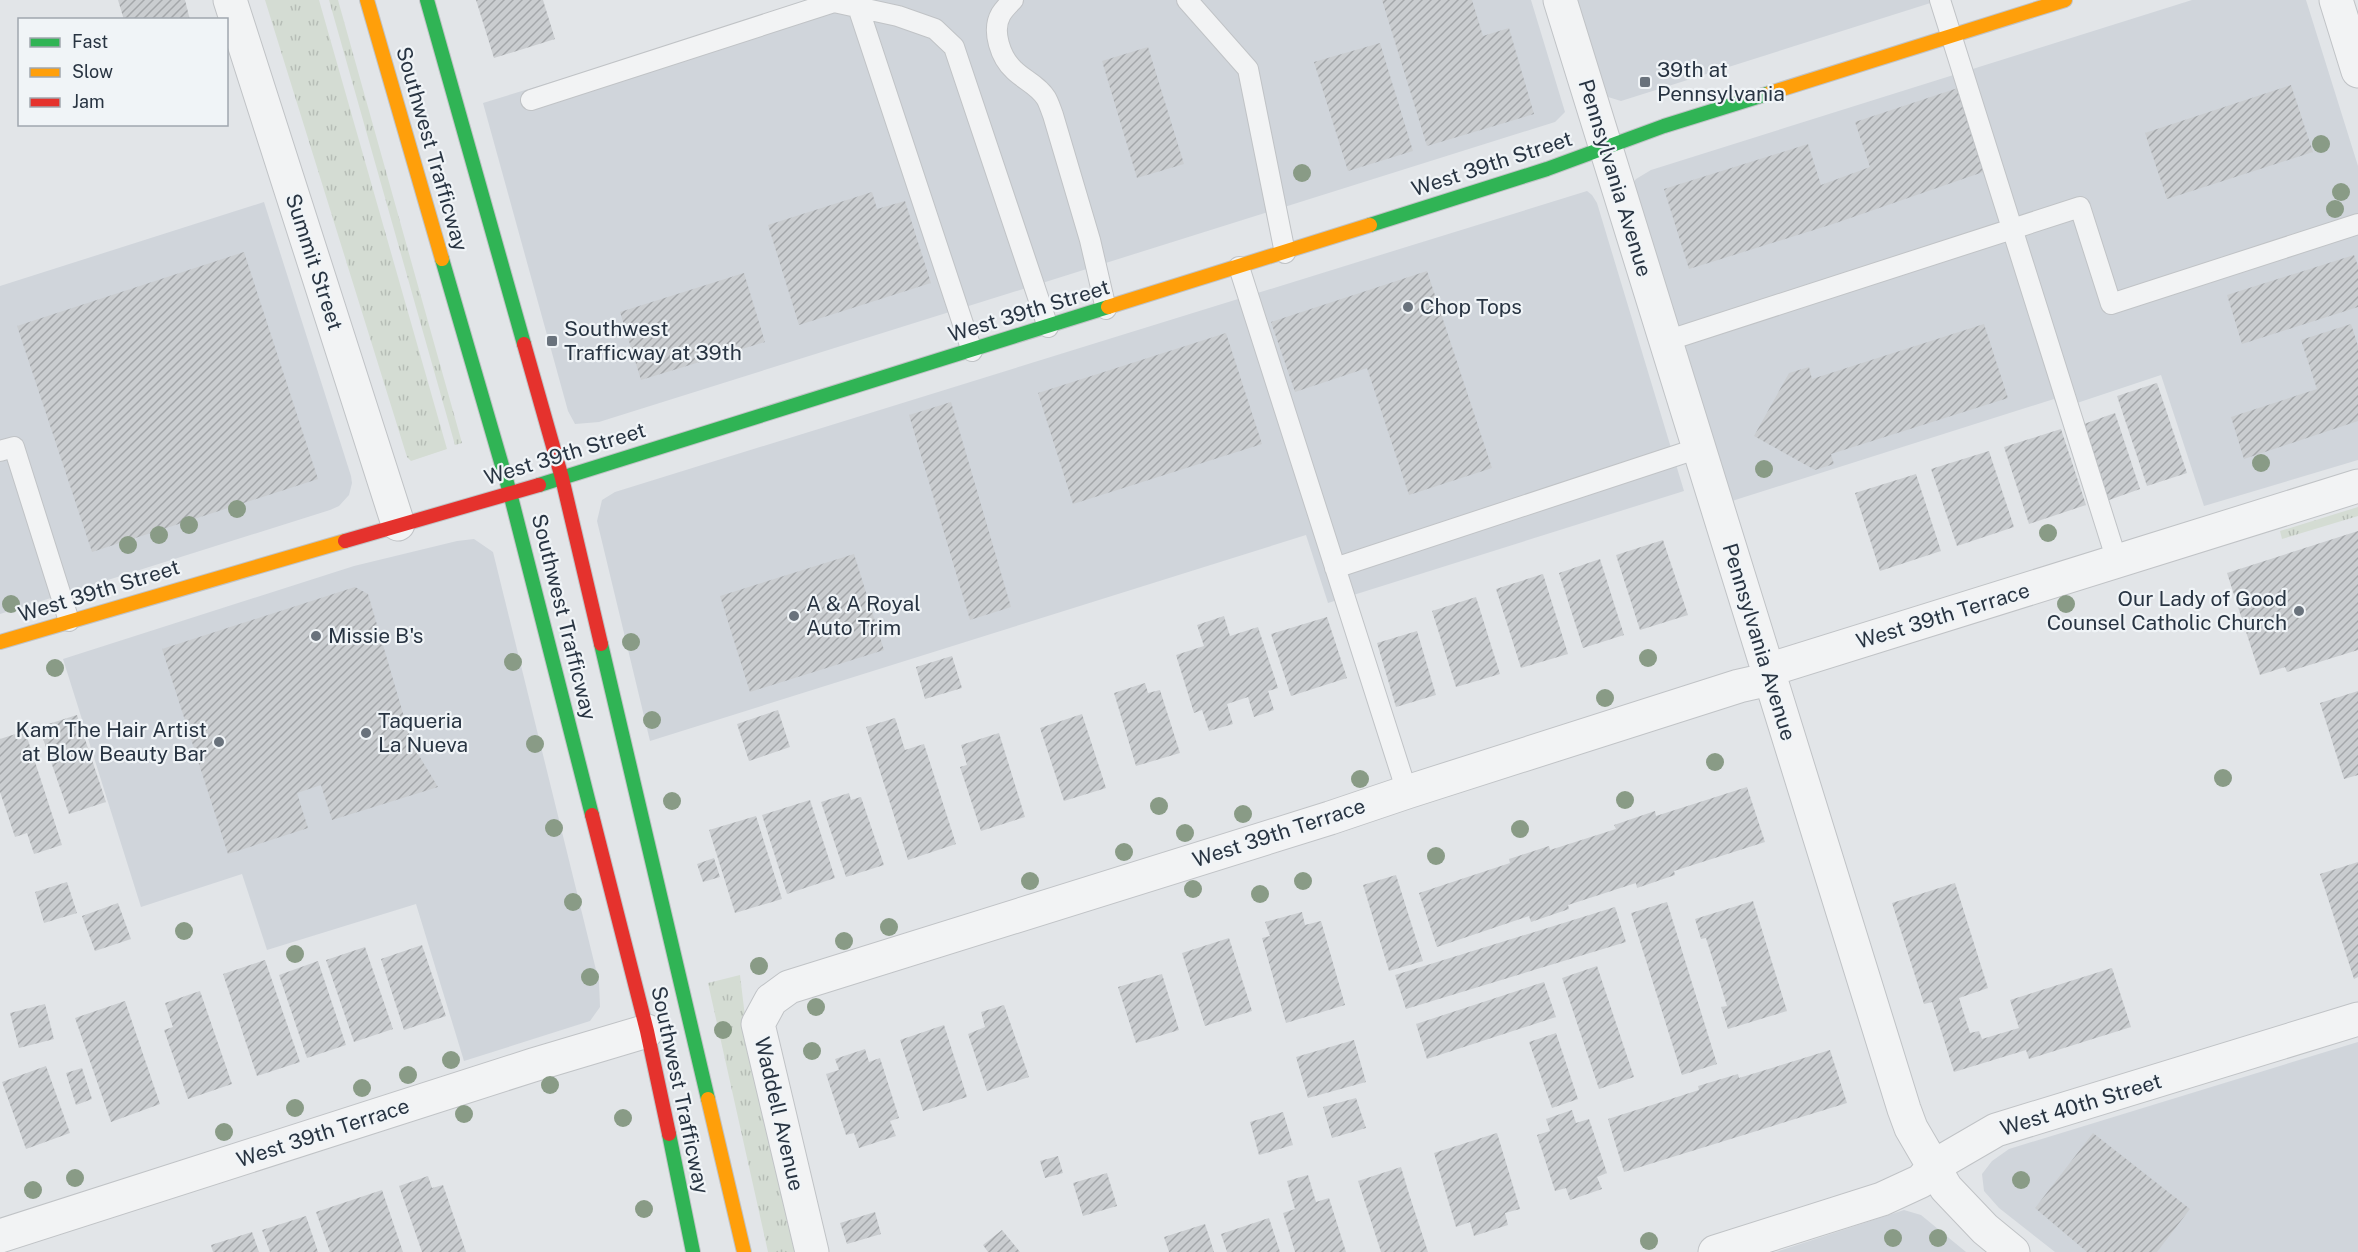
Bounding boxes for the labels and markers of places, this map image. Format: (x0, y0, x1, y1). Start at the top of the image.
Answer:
place label: 39th at Pennsylvania (1657, 57, 1785, 106)
marker: 39th at Pennsylvania (1638, 75, 1652, 89)
place label: Chop Tops (1420, 294, 1522, 319)
marker: Chop Tops (1401, 300, 1415, 314)
place label: Southwest Trafficway at 39th (564, 316, 742, 365)
marker: Southwest Trafficway at 39th (545, 334, 559, 348)
place label: Our Lady of Good Counsel Catholic Church (2047, 586, 2287, 635)
place label: A & A Royal Auto Trim (806, 591, 921, 640)
marker: Our Lady of Good Counsel Catholic Church (2292, 604, 2306, 618)
marker: A & A Royal Auto Trim (787, 609, 801, 623)
place label: Missie B's (328, 623, 423, 648)
marker: Missie B's (309, 629, 323, 643)
place label: Taqueria La Nueva (378, 708, 468, 757)
place label: Kam The Hair Artist at Blow Beauty Bar (16, 717, 207, 766)
marker: Taqueria La Nueva (359, 726, 373, 740)
marker: Kam The Hair Artist at Blow Beauty Bar (212, 735, 226, 749)

